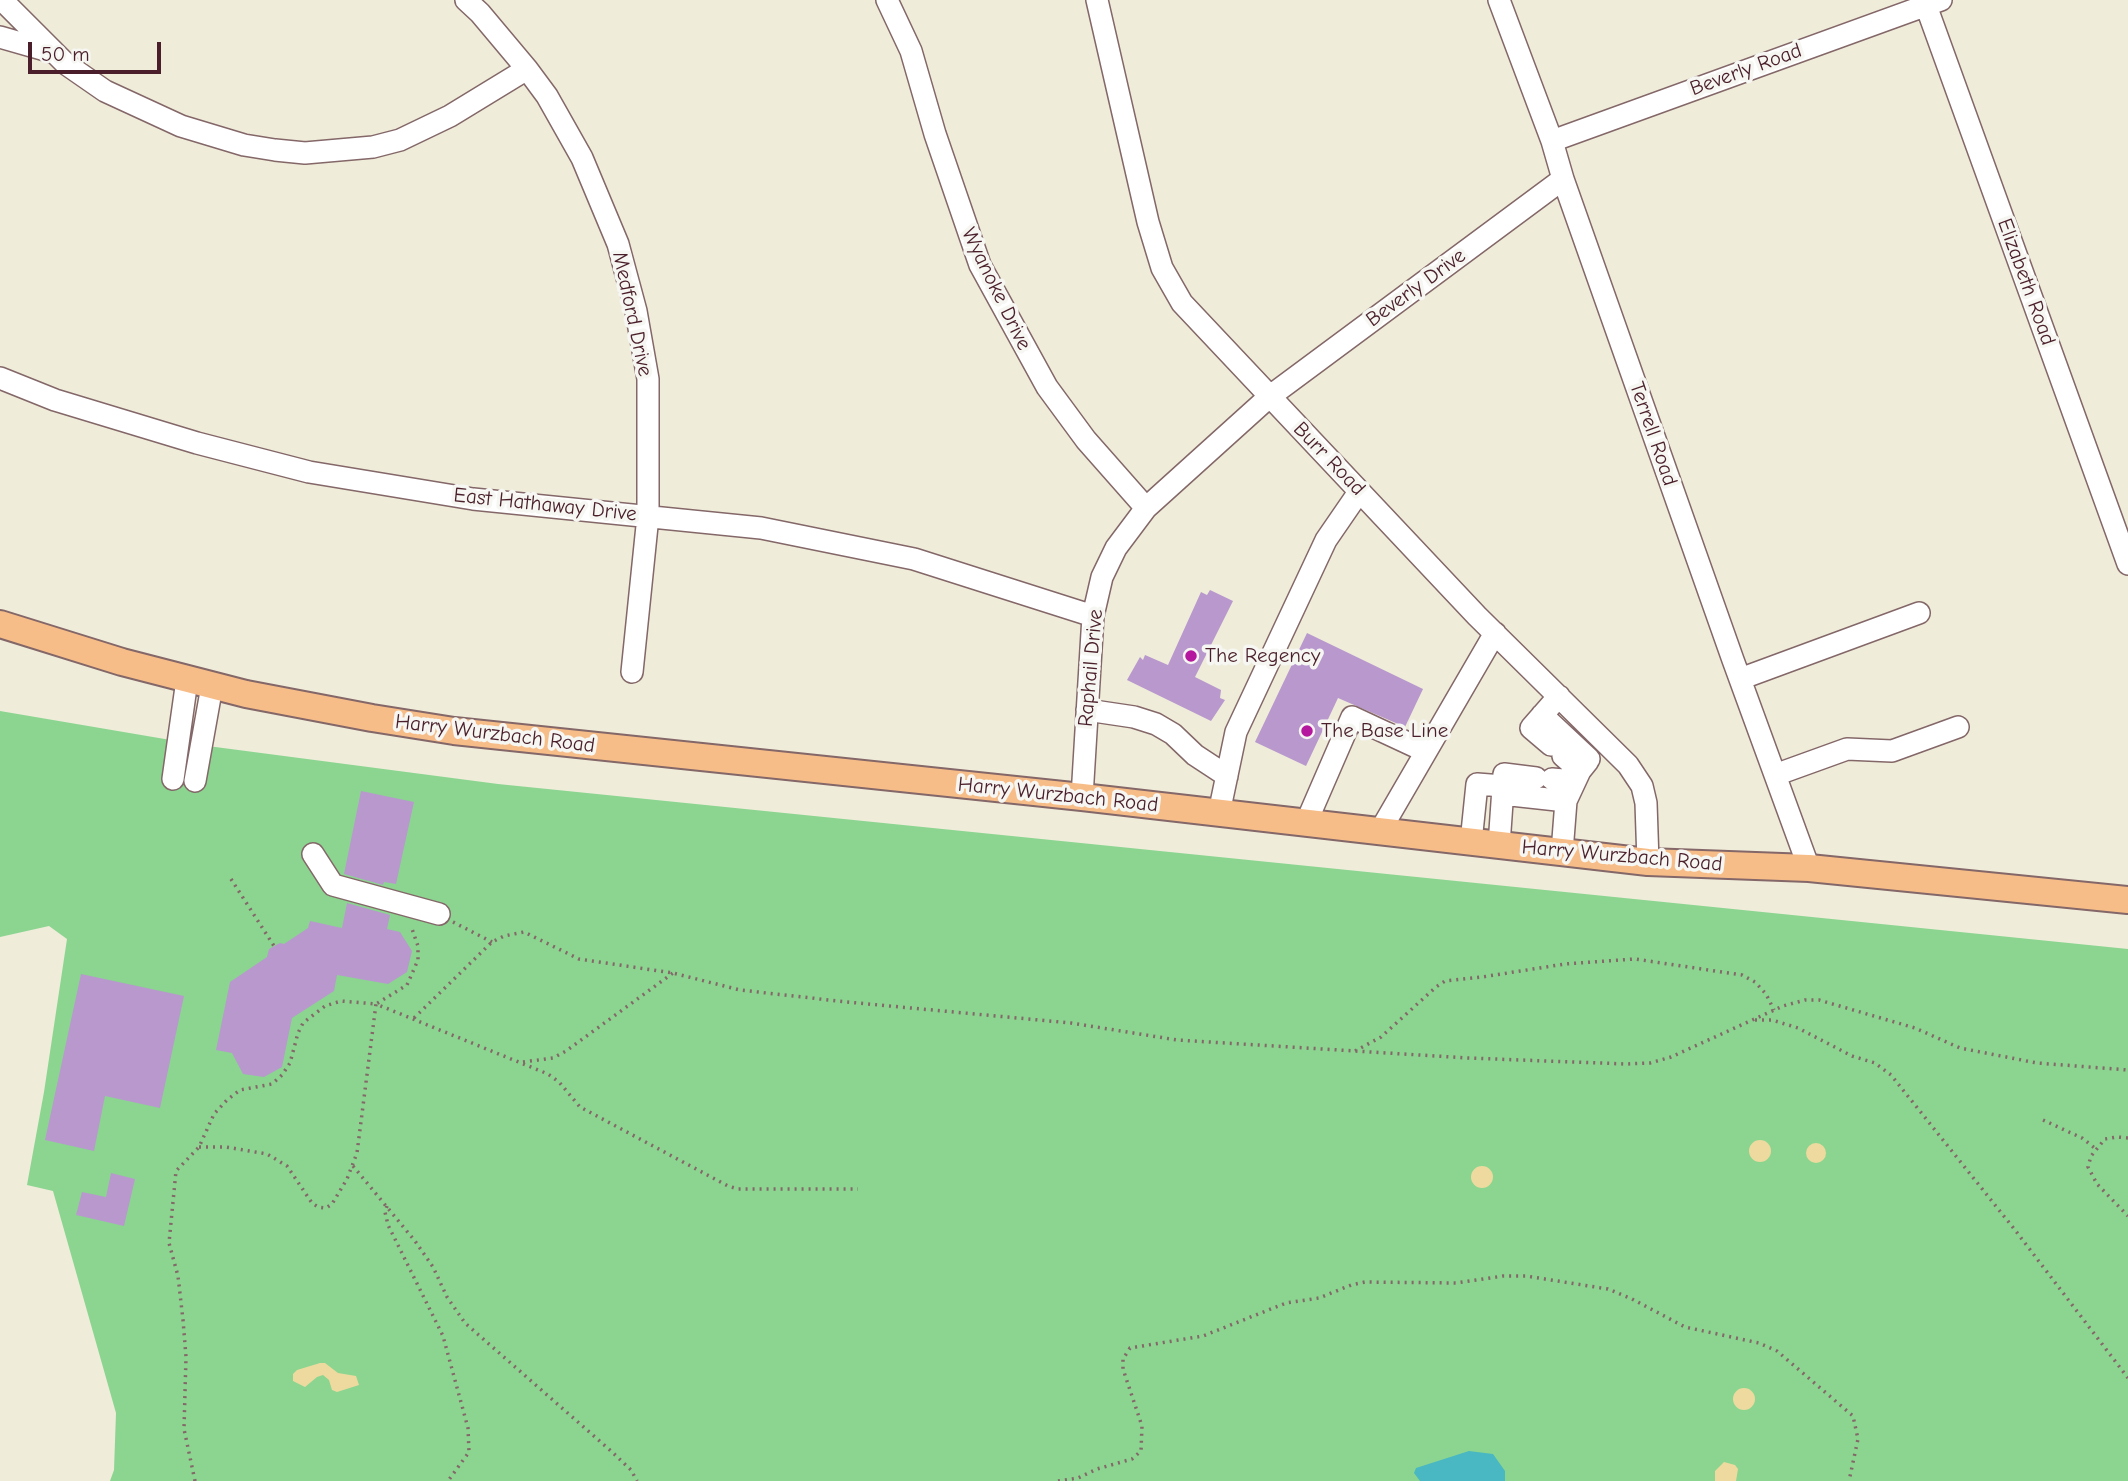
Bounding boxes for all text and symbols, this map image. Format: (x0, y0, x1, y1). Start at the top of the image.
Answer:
scale bar (32, 28, 164, 72)
street label: Beverly Road (1687, 38, 1805, 102)
text: 50 m (41, 42, 90, 66)
street label: Elizabeth Road (1991, 215, 2061, 349)
street label: Wyanoke Drive (955, 224, 1037, 354)
street label: Beverly Drive (1361, 243, 1471, 333)
street label: Medford Drive (606, 249, 658, 379)
street label: Terrell Road (1623, 379, 1683, 489)
street label: Burr Road (1288, 417, 1370, 501)
street label: East Hathaway Drive (452, 483, 638, 527)
street label: Raphail Drive (1073, 608, 1109, 728)
place label: The Regency (1205, 643, 1320, 669)
marker: The Regency (1183, 648, 1199, 664)
street label: Harry Wurzbach Road (394, 709, 596, 759)
place label: The Base Line (1321, 718, 1448, 744)
marker: The Base Line (1299, 723, 1315, 739)
street label: Harry Wurzbach Road (957, 772, 1159, 818)
street label: Harry Wurzbach Road (1521, 835, 1723, 877)

